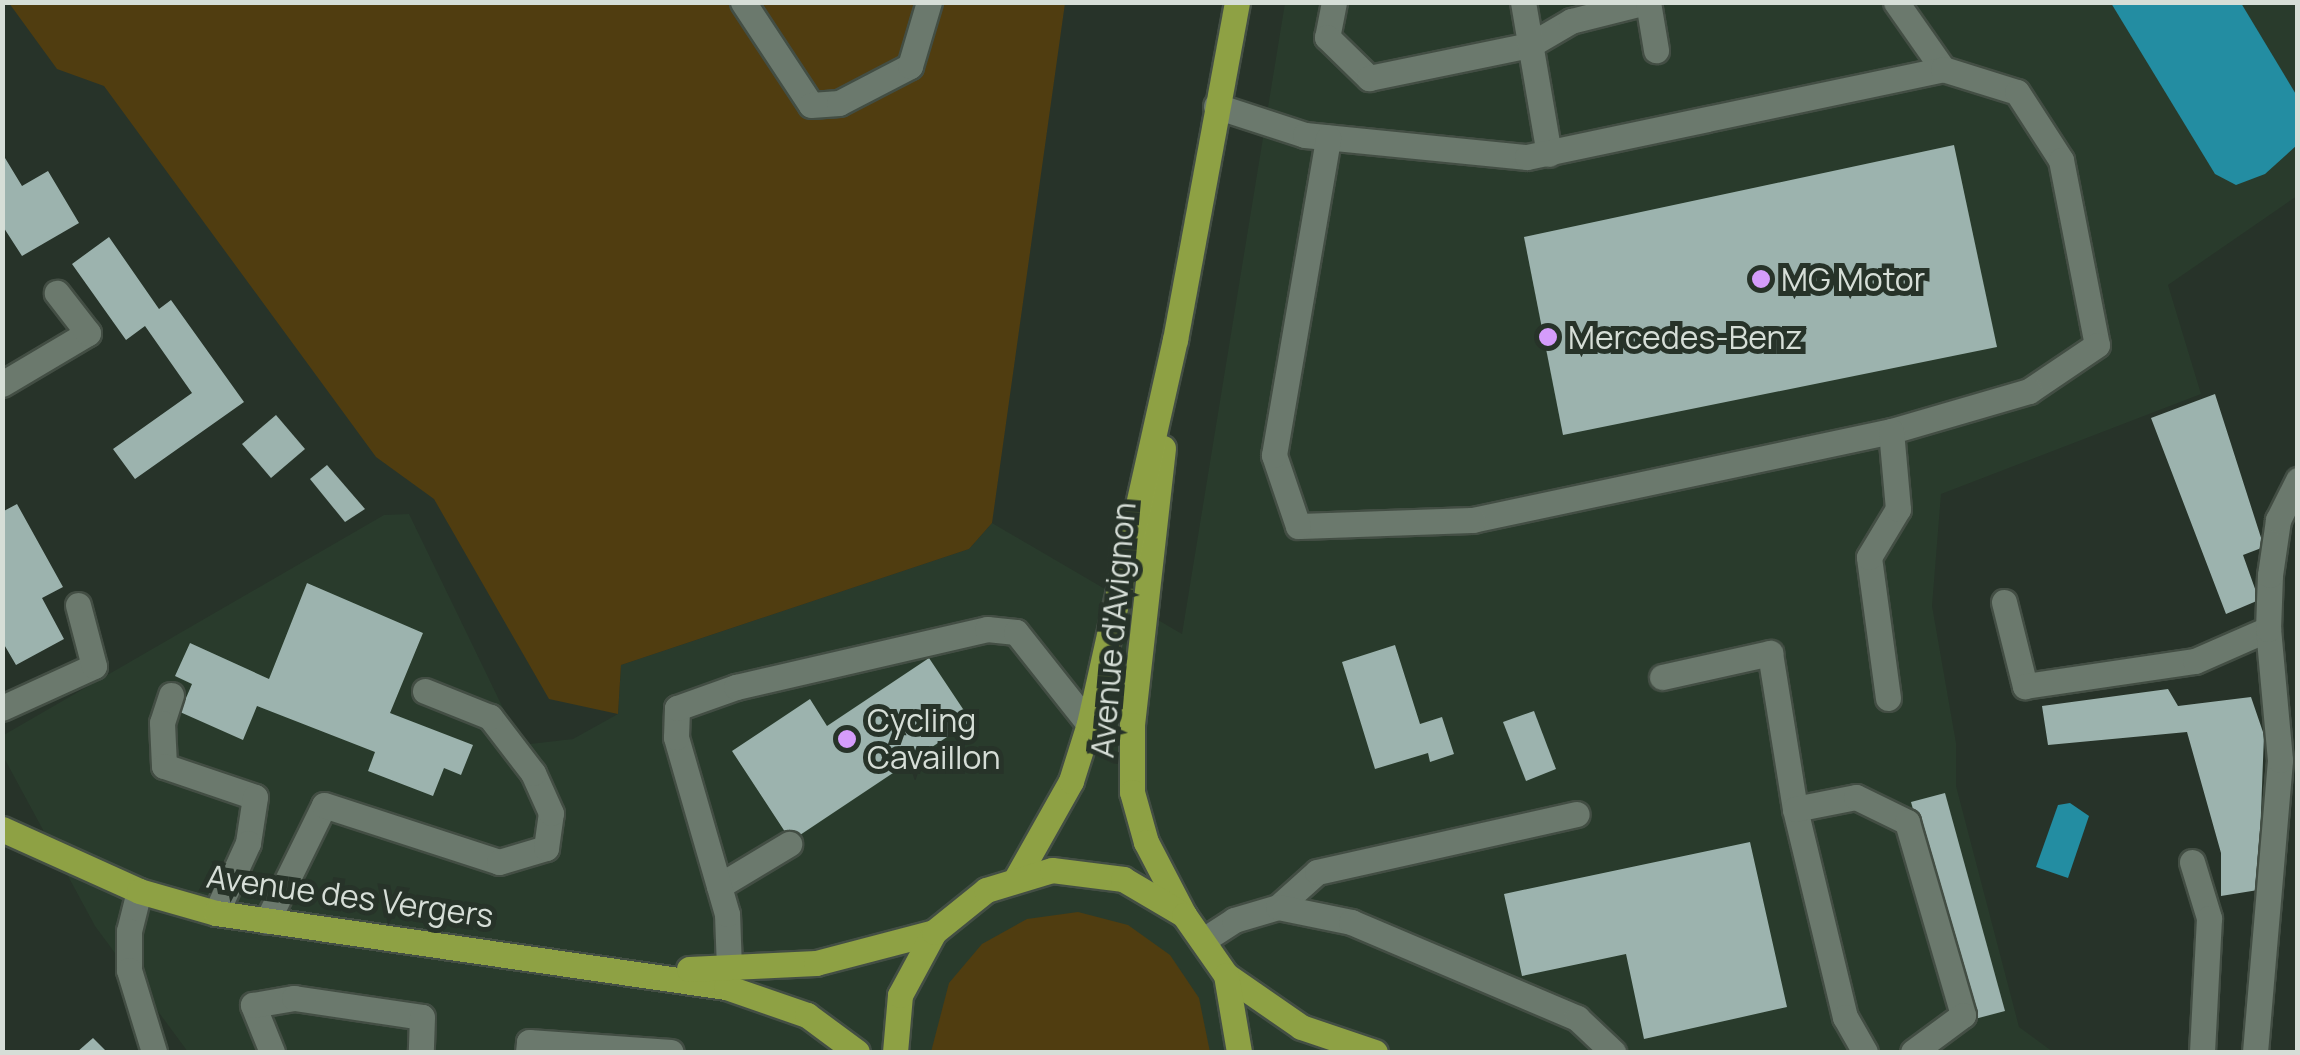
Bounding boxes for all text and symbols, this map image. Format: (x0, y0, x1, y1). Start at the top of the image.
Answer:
place label: MG Motor (1781, 260, 1925, 298)
marker: MG Motor (1750, 268, 1772, 290)
place label: Mercedes-Benz (1568, 318, 1802, 356)
marker: Mercedes-Benz (1537, 326, 1559, 348)
street label: Avenue d'Avignon (1083, 501, 1143, 759)
place label: Cycling Cavaillon (867, 702, 1000, 777)
marker: Cycling Cavaillon (836, 728, 858, 750)
street label: Avenue des Vergers (204, 857, 496, 935)

